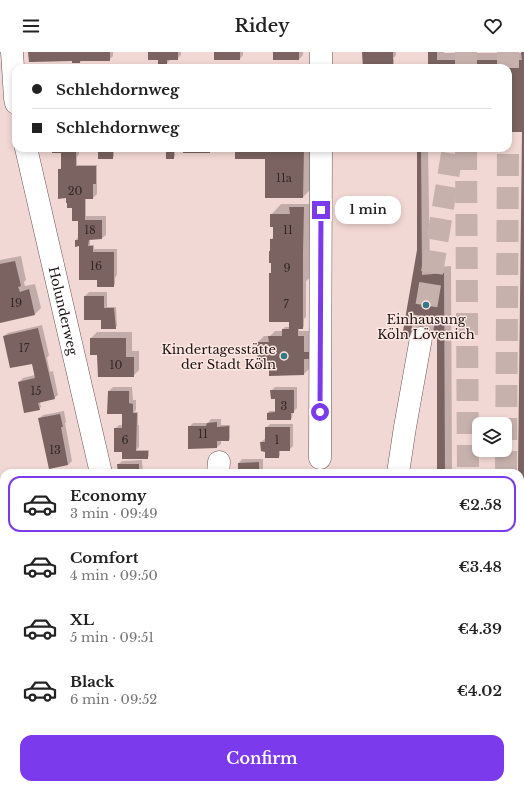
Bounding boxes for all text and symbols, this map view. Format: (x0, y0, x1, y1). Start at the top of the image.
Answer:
icon: menu (20, 15, 42, 37)
text: Ridey (234, 15, 290, 37)
icon: heart (482, 15, 504, 37)
text: Schlehdornweg (56, 80, 179, 99)
text: Schlehdornweg (56, 118, 179, 137)
house number: 11a (276, 171, 293, 185)
house number: 20 (68, 184, 82, 198)
callout: 1 min (335, 196, 401, 224)
route end (312, 201, 330, 219)
text: 1 min (349, 201, 387, 218)
house number: 18 (84, 223, 96, 237)
house number: 11 (283, 223, 293, 237)
house number: 16 (90, 259, 102, 273)
house number: 9 (283, 261, 291, 275)
street label: Holunderweg (45, 265, 82, 357)
house number: 19 (10, 296, 22, 310)
house number: 7 (283, 297, 289, 311)
marker: Einhausung Köln Lövenich (421, 300, 431, 310)
place label: Einhausung Köln Lövenich (377, 311, 475, 343)
house number: 17 (19, 341, 30, 355)
place label: Kindertagesstätte der Stadt Köln (162, 341, 276, 373)
marker: Kindertagesstätte der Stadt Köln (279, 351, 289, 361)
house number: 10 (110, 358, 123, 372)
house number: 15 (30, 384, 42, 398)
house number: 3 (281, 399, 288, 413)
route start (311, 403, 329, 421)
map controls (472, 417, 512, 457)
button: layers (472, 417, 512, 457)
house number: 11 (198, 427, 208, 441)
house number: 6 (121, 433, 129, 447)
house number: 1 (275, 433, 280, 447)
house number: 13 (49, 443, 61, 457)
icon: car (22, 486, 58, 522)
text: Economy (70, 486, 147, 505)
text: €2.58 (459, 495, 502, 514)
text: 3 min · 09:49 (70, 505, 158, 522)
icon: car (22, 548, 58, 584)
text: Comfort (70, 548, 138, 567)
text: €3.48 (458, 557, 502, 576)
text: 4 min · 09:50 (70, 567, 158, 584)
icon: car (22, 610, 58, 646)
text: XL (70, 610, 94, 629)
text: €4.39 (458, 619, 502, 638)
text: 5 min · 09:51 (70, 629, 154, 646)
icon: car (22, 672, 58, 708)
text: Black (70, 672, 114, 691)
text: €4.02 (457, 681, 502, 700)
text: 6 min · 09:52 (70, 691, 157, 708)
button: Confirm (20, 735, 504, 781)

